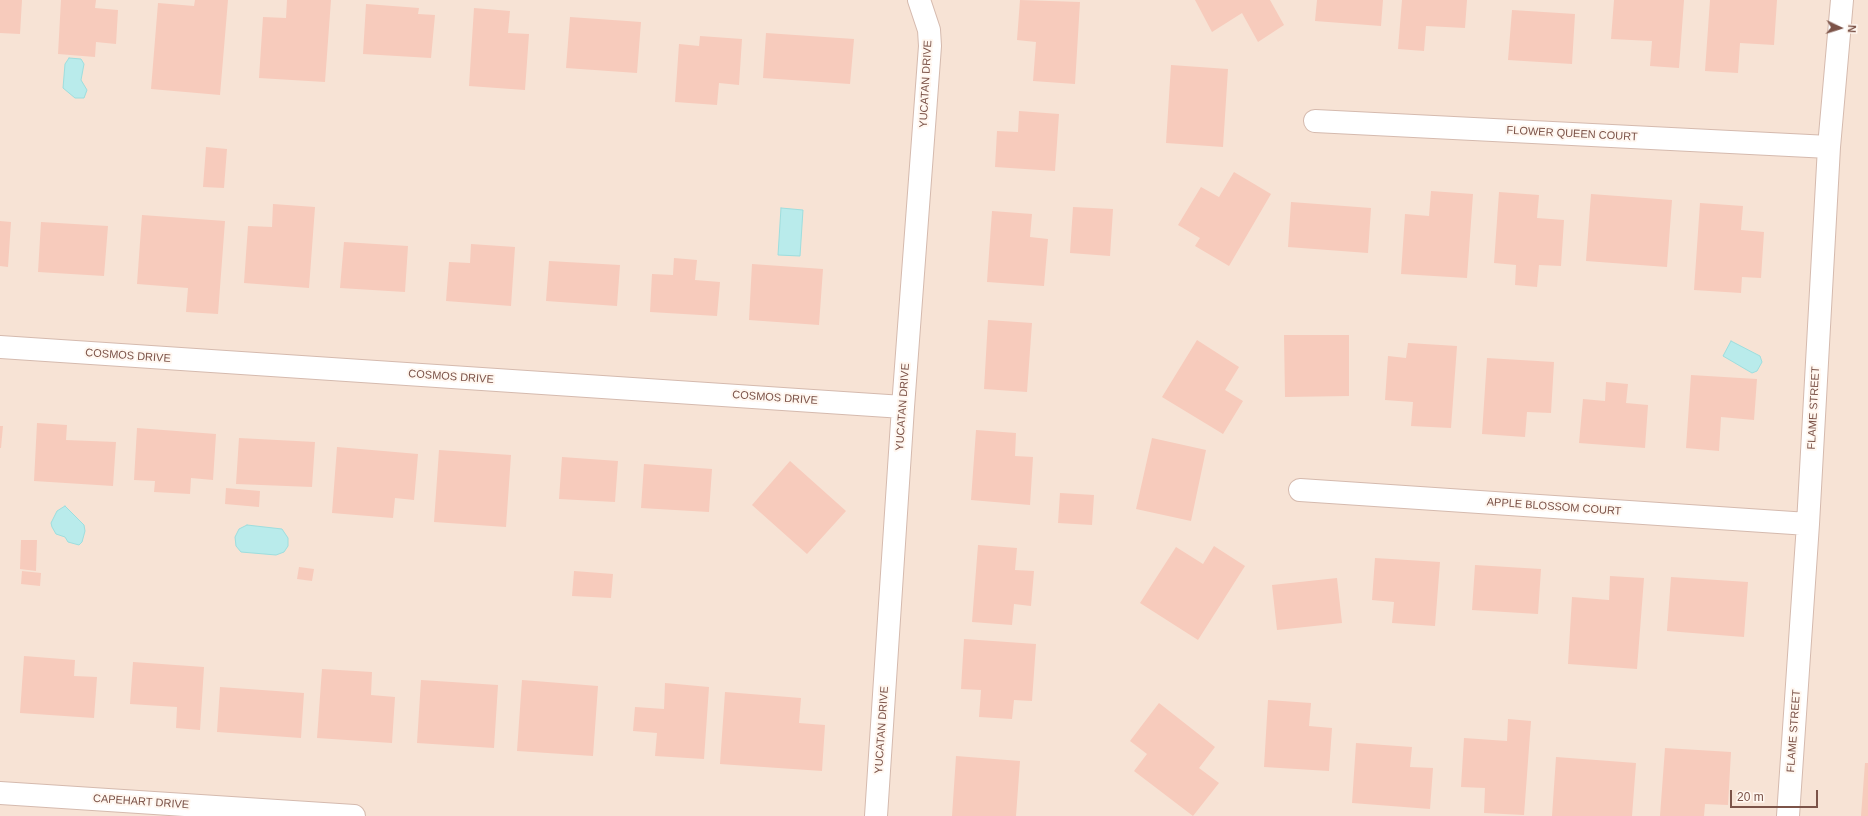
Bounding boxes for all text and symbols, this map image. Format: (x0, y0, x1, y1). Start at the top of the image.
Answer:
north arrow (1820, 8, 1860, 48)
text: N (1846, 24, 1858, 33)
street label: YUCATAN DRIVE (917, 40, 935, 128)
street label: FLOWER QUEEN COURT (1506, 124, 1638, 144)
street label: COSMOS DRIVE (85, 346, 171, 366)
street label: YUCATAN DRIVE (893, 363, 913, 451)
street label: FLAME STREET (1805, 366, 1823, 450)
street label: COSMOS DRIVE (408, 367, 494, 387)
street label: COSMOS DRIVE (732, 388, 818, 408)
street label: APPLE BLOSSOM COURT (1486, 496, 1622, 518)
street label: YUCATAN DRIVE (872, 686, 892, 774)
street label: FLAME STREET (1785, 689, 1803, 773)
scale bar (1732, 782, 1820, 808)
text: 20 m (1737, 790, 1764, 804)
street label: CAPEHART DRIVE (92, 792, 190, 812)

